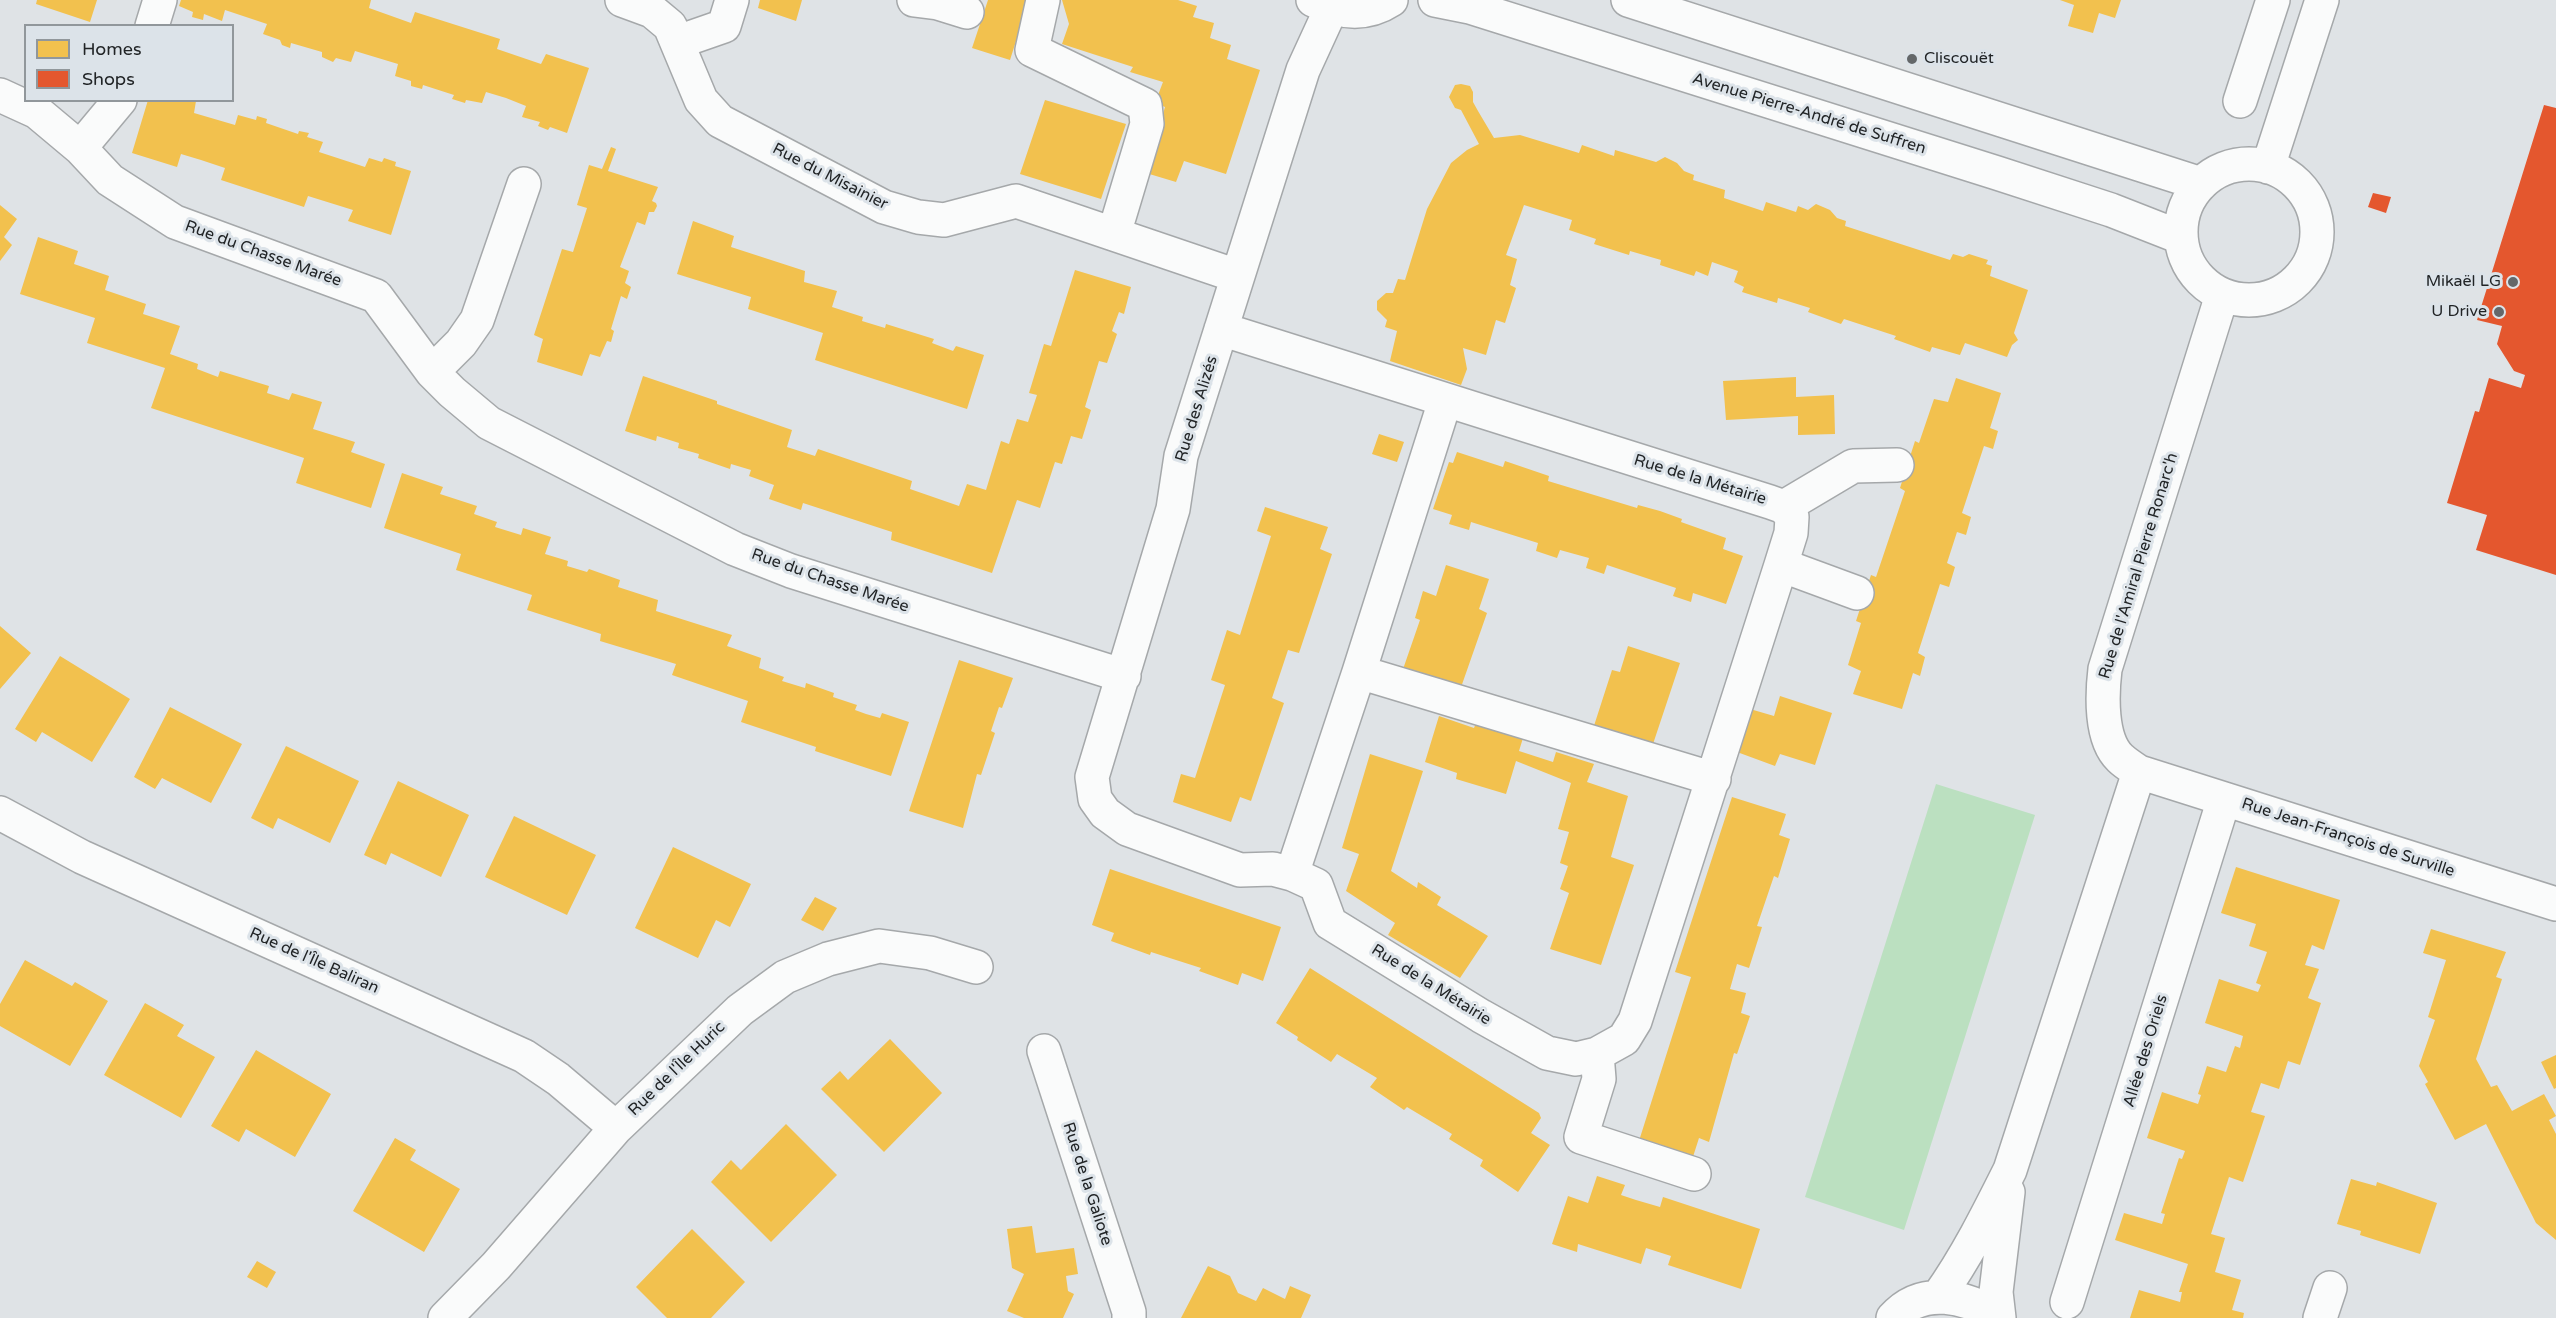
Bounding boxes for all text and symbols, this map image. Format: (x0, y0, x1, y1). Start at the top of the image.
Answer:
legend (24, 24, 234, 102)
text: Homes (82, 38, 142, 60)
place label: Cliscouët (1924, 49, 1994, 69)
marker: Cliscouët (1905, 52, 1919, 66)
text: Shops (82, 68, 135, 90)
street label: Avenue Pierre-André de Suffren (1690, 69, 1928, 159)
street label: Rue du Misainier (769, 140, 891, 214)
street label: Rue du Chasse Marée (182, 217, 344, 291)
place label: Mikaël LG (2426, 272, 2501, 292)
marker: Mikaël LG (2506, 275, 2520, 289)
place label: U Drive (2431, 302, 2487, 322)
marker: U Drive (2492, 305, 2506, 319)
street label: Rue des Alizés (1172, 354, 1222, 464)
street label: Rue de la Métairie (1632, 451, 1768, 509)
street label: Rue de l'Amiral Pierre Ronarc'h (2095, 451, 2183, 681)
street label: Rue du Chasse Marée (749, 545, 911, 617)
street label: Rue Jean-François de Surville (2239, 794, 2457, 882)
street label: Rue de l'Île Baliran (246, 924, 382, 998)
street label: Rue de la Métairie (1368, 940, 1494, 1030)
street label: Allée des Oriels (2120, 992, 2172, 1110)
street label: Rue de l'Île Huric (625, 1018, 729, 1120)
street label: Rue de la Galiote (1058, 1120, 1116, 1248)

